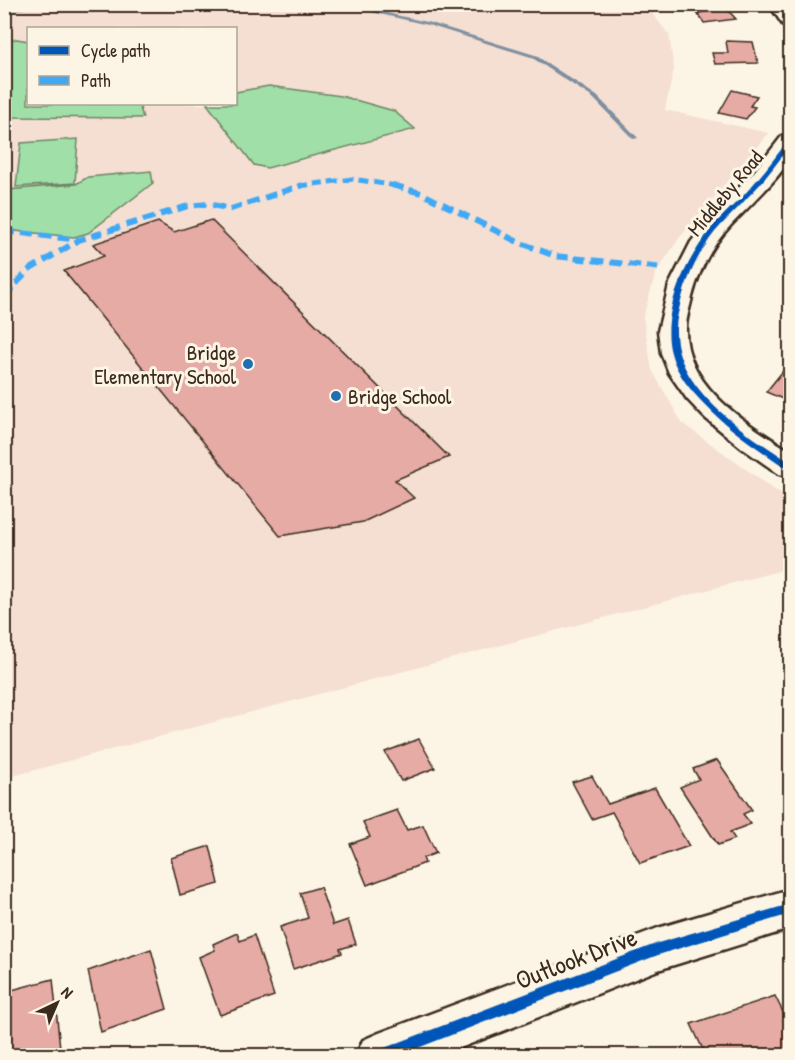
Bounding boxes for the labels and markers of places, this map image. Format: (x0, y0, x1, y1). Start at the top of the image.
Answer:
place label: Bridge Elementary School (94, 338, 236, 391)
marker: Bridge Elementary School (241, 357, 255, 371)
place label: Bridge School (348, 382, 452, 411)
marker: Bridge School (329, 389, 343, 403)

